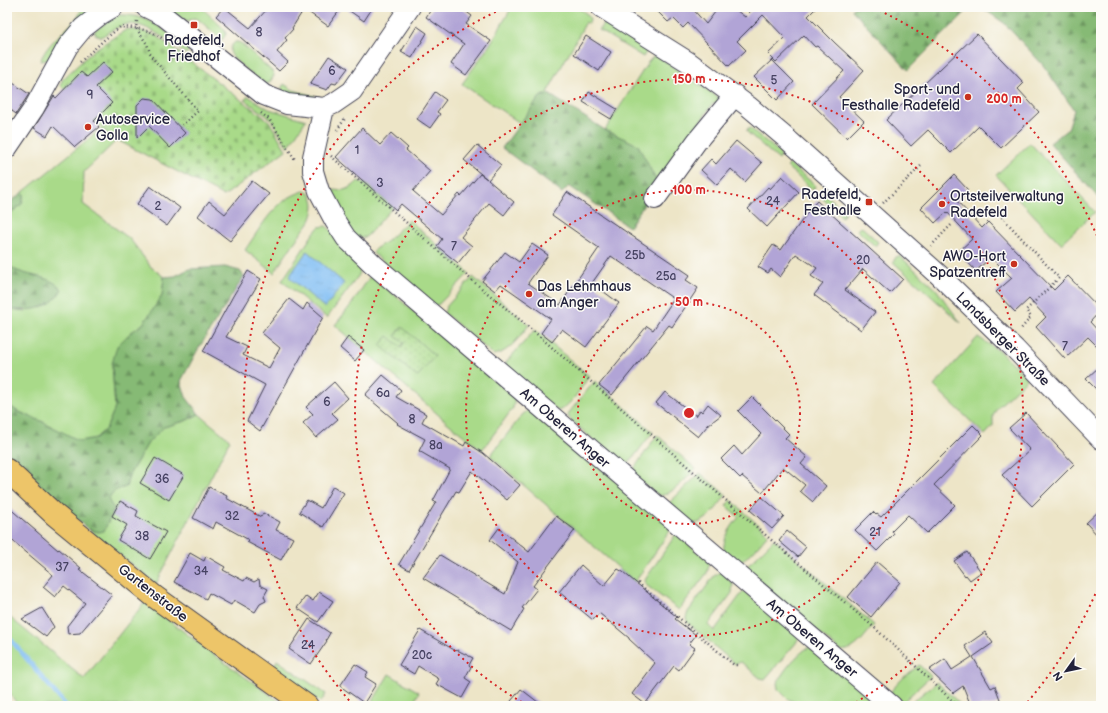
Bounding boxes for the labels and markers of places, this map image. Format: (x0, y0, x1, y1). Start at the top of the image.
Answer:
marker: Radefeld, Friedhof (189, 20, 199, 30)
place label: Radefeld, Friedhof (164, 32, 224, 65)
place label: Sport- und Festhalle Radefeld (841, 81, 960, 114)
marker: Sport- und Festhalle Radefeld (963, 92, 973, 102)
place label: Autoservice Golla (96, 111, 170, 144)
marker: Autoservice Golla (83, 122, 93, 132)
place label: Radefeld, Festhalle (801, 186, 861, 219)
place label: Ortsteilverwaltung Radefeld (950, 188, 1064, 221)
marker: Radefeld, Festhalle (864, 197, 874, 207)
marker: Ortsteilverwaltung Radefeld (937, 199, 947, 209)
place label: AWO-Hort Spatzentreff (930, 248, 1007, 281)
marker: AWO-Hort Spatzentreff (1009, 259, 1019, 269)
place label: Das Lehmhaus am Anger (537, 278, 631, 311)
marker: Das Lehmhaus am Anger (524, 289, 534, 299)
centre of rings (682, 406, 696, 420)

